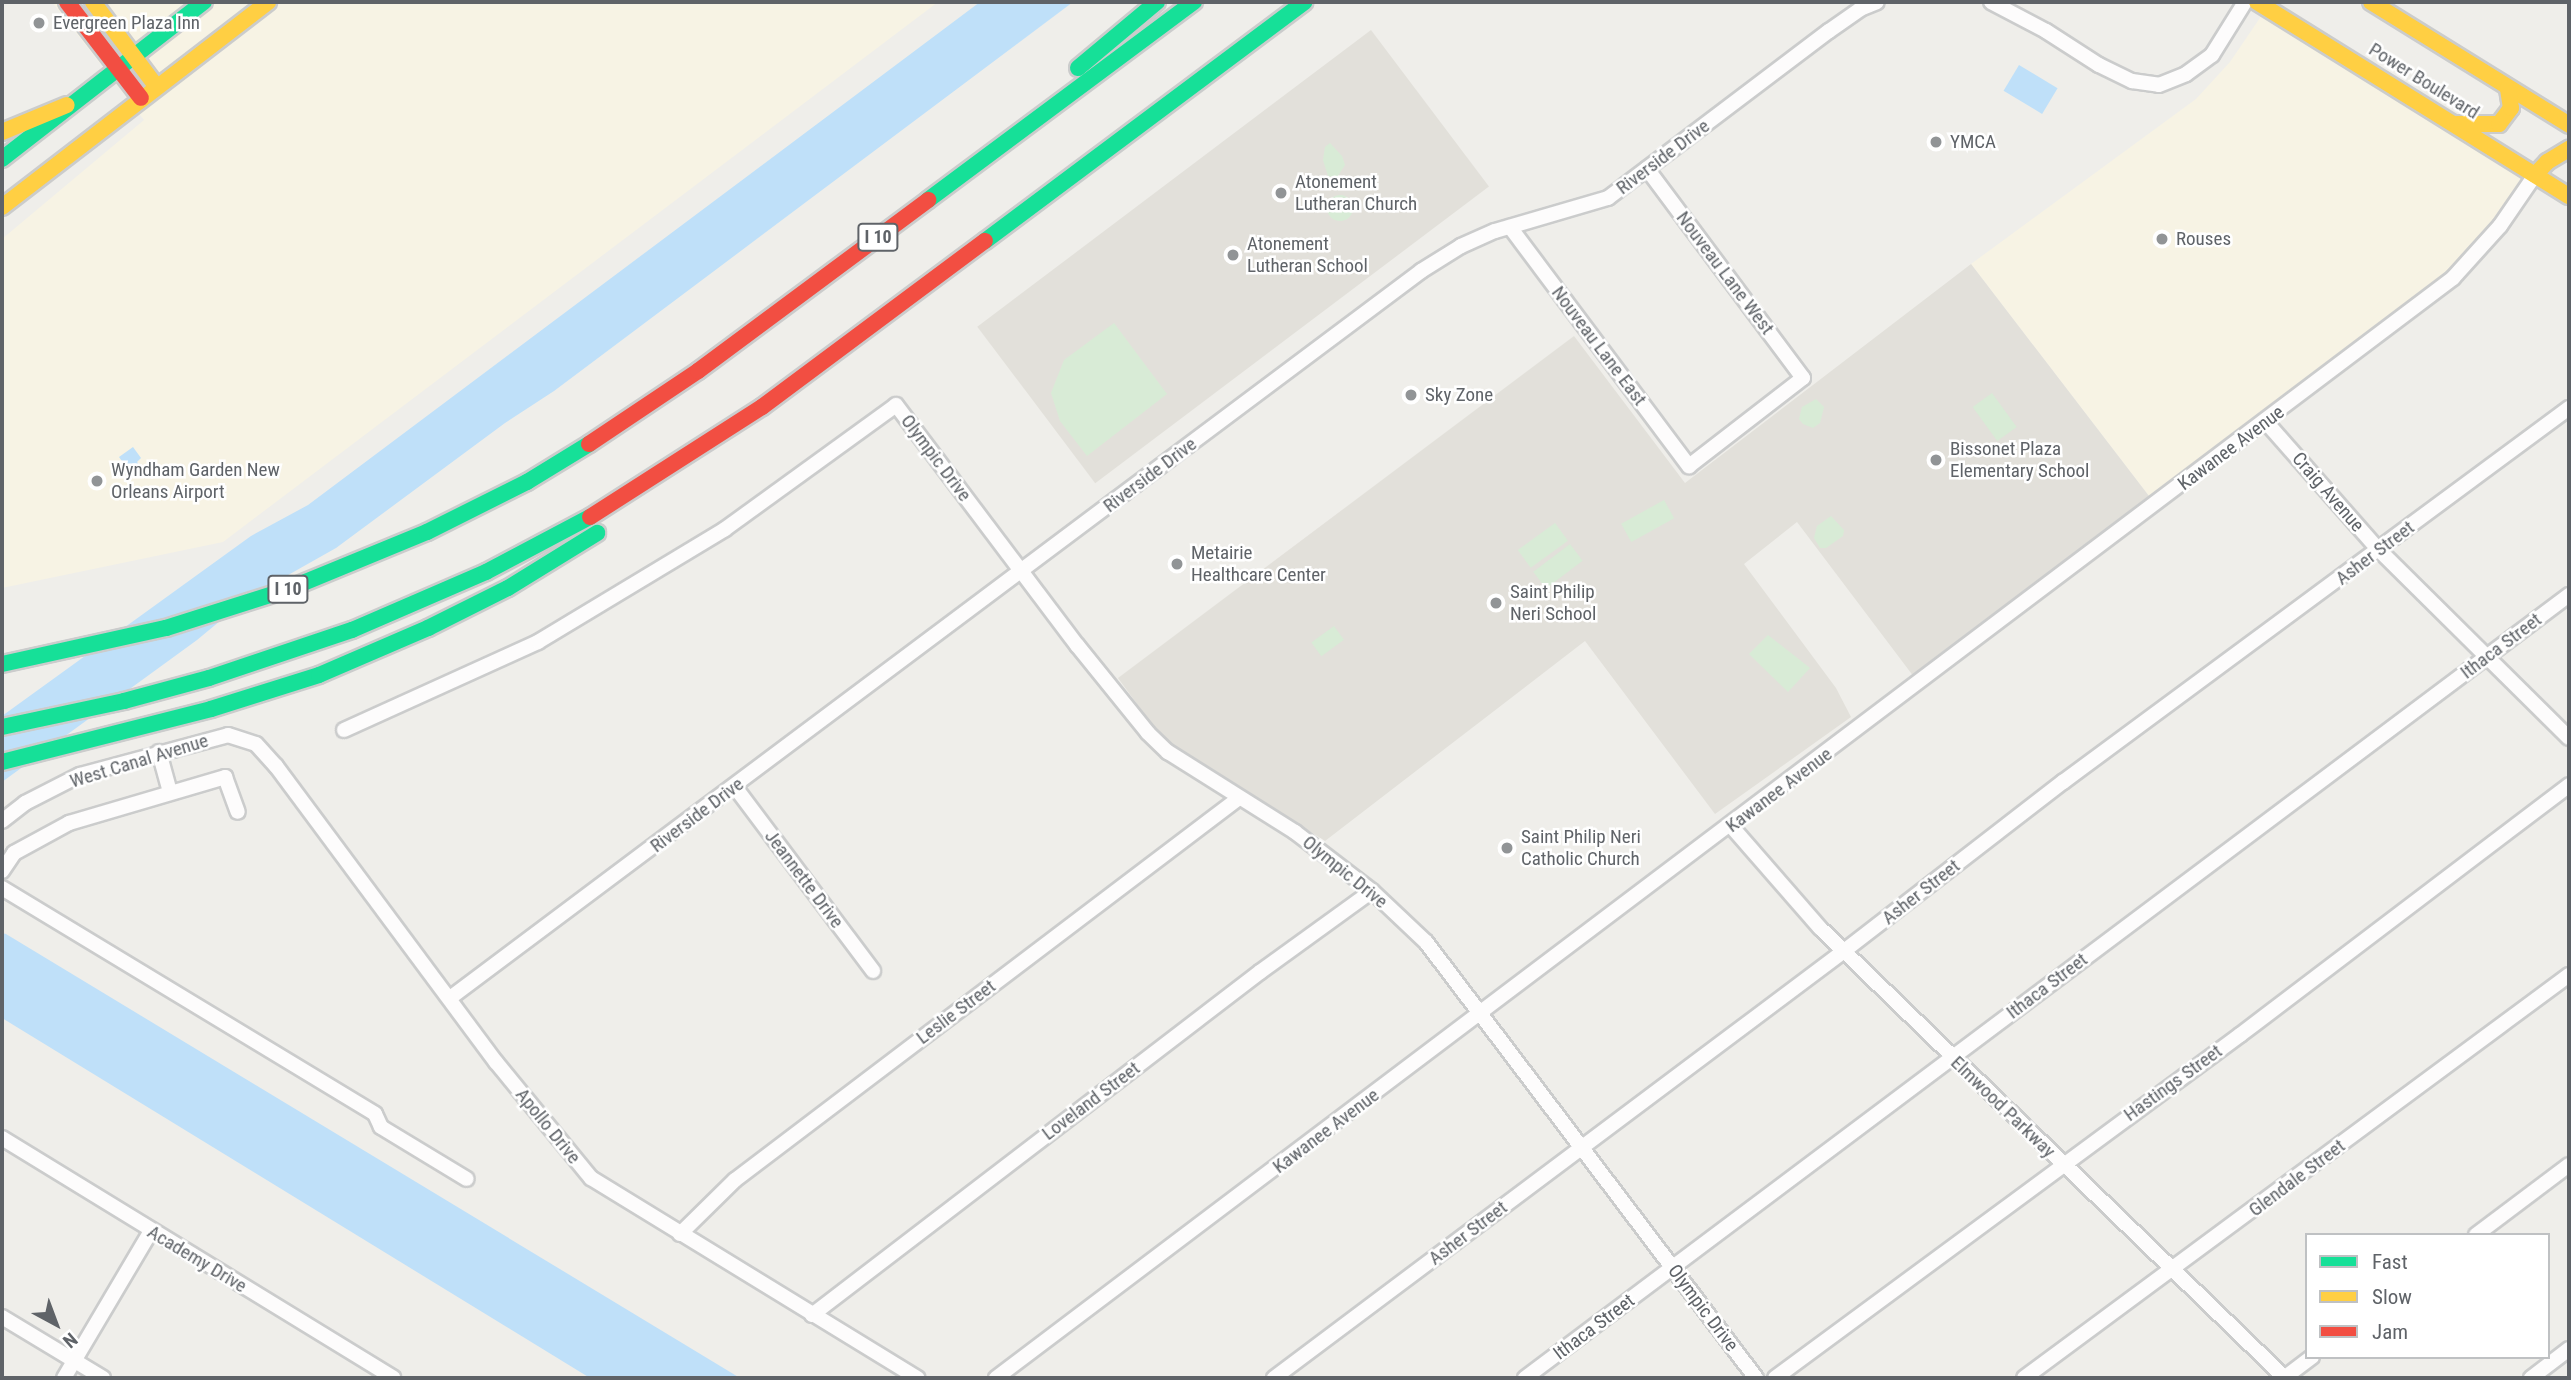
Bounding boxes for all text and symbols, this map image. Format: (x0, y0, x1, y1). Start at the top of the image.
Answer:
place label: Evergreen Plaza Inn (53, 12, 200, 34)
marker: Evergreen Plaza Inn (31, 15, 47, 31)
street label: Power Boulevard (2365, 38, 2483, 124)
street label: Riverside Drive (1612, 115, 1714, 199)
place label: YMCA (1950, 131, 1996, 153)
marker: YMCA (1928, 134, 1944, 150)
place label: Atonement Lutheran Church (1295, 171, 1417, 215)
marker: Atonement Lutheran Church (1273, 185, 1289, 201)
street label: Nouveau Lane West (1671, 207, 1779, 339)
road number: I 10 (857, 222, 899, 251)
place label: Rouses (2176, 228, 2231, 250)
marker: Rouses (2154, 231, 2170, 247)
place label: Atonement Lutheran School (1247, 233, 1368, 277)
marker: Atonement Lutheran School (1225, 247, 1241, 263)
street label: Nouveau Lane East (1547, 282, 1651, 410)
place label: Sky Zone (1425, 384, 1493, 406)
marker: Sky Zone (1403, 387, 1419, 403)
street label: Kawanee Avenue (2173, 401, 2289, 495)
street label: Olympic Drive (896, 410, 976, 506)
street label: Riverside Drive (1099, 433, 1201, 517)
place label: Bissonet Plaza Elementary School (1950, 438, 2089, 482)
street label: Craig Avenue (2287, 448, 2369, 536)
marker: Bissonet Plaza Elementary School (1928, 452, 1944, 468)
place label: Wyndham Garden New Orleans Airport (111, 459, 280, 503)
marker: Wyndham Garden New Orleans Airport (89, 473, 105, 489)
street label: Asher Street (2331, 516, 2419, 590)
place label: Metairie Healthcare Center (1191, 542, 1326, 586)
marker: Metairie Healthcare Center (1169, 556, 1185, 572)
road number: I 10 (267, 574, 309, 604)
place label: Saint Philip Neri School (1510, 581, 1596, 625)
marker: Saint Philip Neri School (1488, 595, 1504, 611)
street label: Ithaca Street (2456, 608, 2546, 684)
street label: West Canal Avenue (67, 729, 211, 793)
street label: Kawanee Avenue (1721, 743, 1837, 837)
street label: Riverside Drive (646, 773, 748, 857)
street label: Jeannette Drive (760, 825, 848, 933)
place label: Saint Philip Neri Catholic Church (1521, 826, 1641, 870)
street label: Olympic Drive (1298, 831, 1392, 913)
marker: Saint Philip Neri Catholic Church (1499, 840, 1515, 856)
street label: Asher Street (1878, 855, 1964, 929)
street label: Ithaca Street (2002, 948, 2092, 1024)
street label: Leslie Street (912, 975, 1000, 1049)
street label: Hastings Street (2120, 1040, 2226, 1126)
street label: Elmwood Parkway (1946, 1051, 2060, 1163)
street label: Loveland Street (1038, 1057, 1144, 1145)
street label: Apollo Drive (511, 1084, 585, 1168)
street label: Kawanee Avenue (1268, 1084, 1384, 1178)
street label: Glendale Street (2244, 1134, 2350, 1222)
street label: Asher Street (1424, 1196, 1512, 1270)
street label: Academy Drive (143, 1220, 251, 1298)
legend (2305, 1233, 2550, 1359)
text: Fast (2372, 1250, 2408, 1274)
street label: Olympic Drive (1663, 1260, 1743, 1356)
text: Slow (2372, 1285, 2412, 1309)
north arrow (21, 1289, 91, 1359)
street label: Ithaca Street (1549, 1289, 1639, 1365)
text: Jam (2372, 1320, 2408, 1344)
text: N (58, 1328, 82, 1353)

